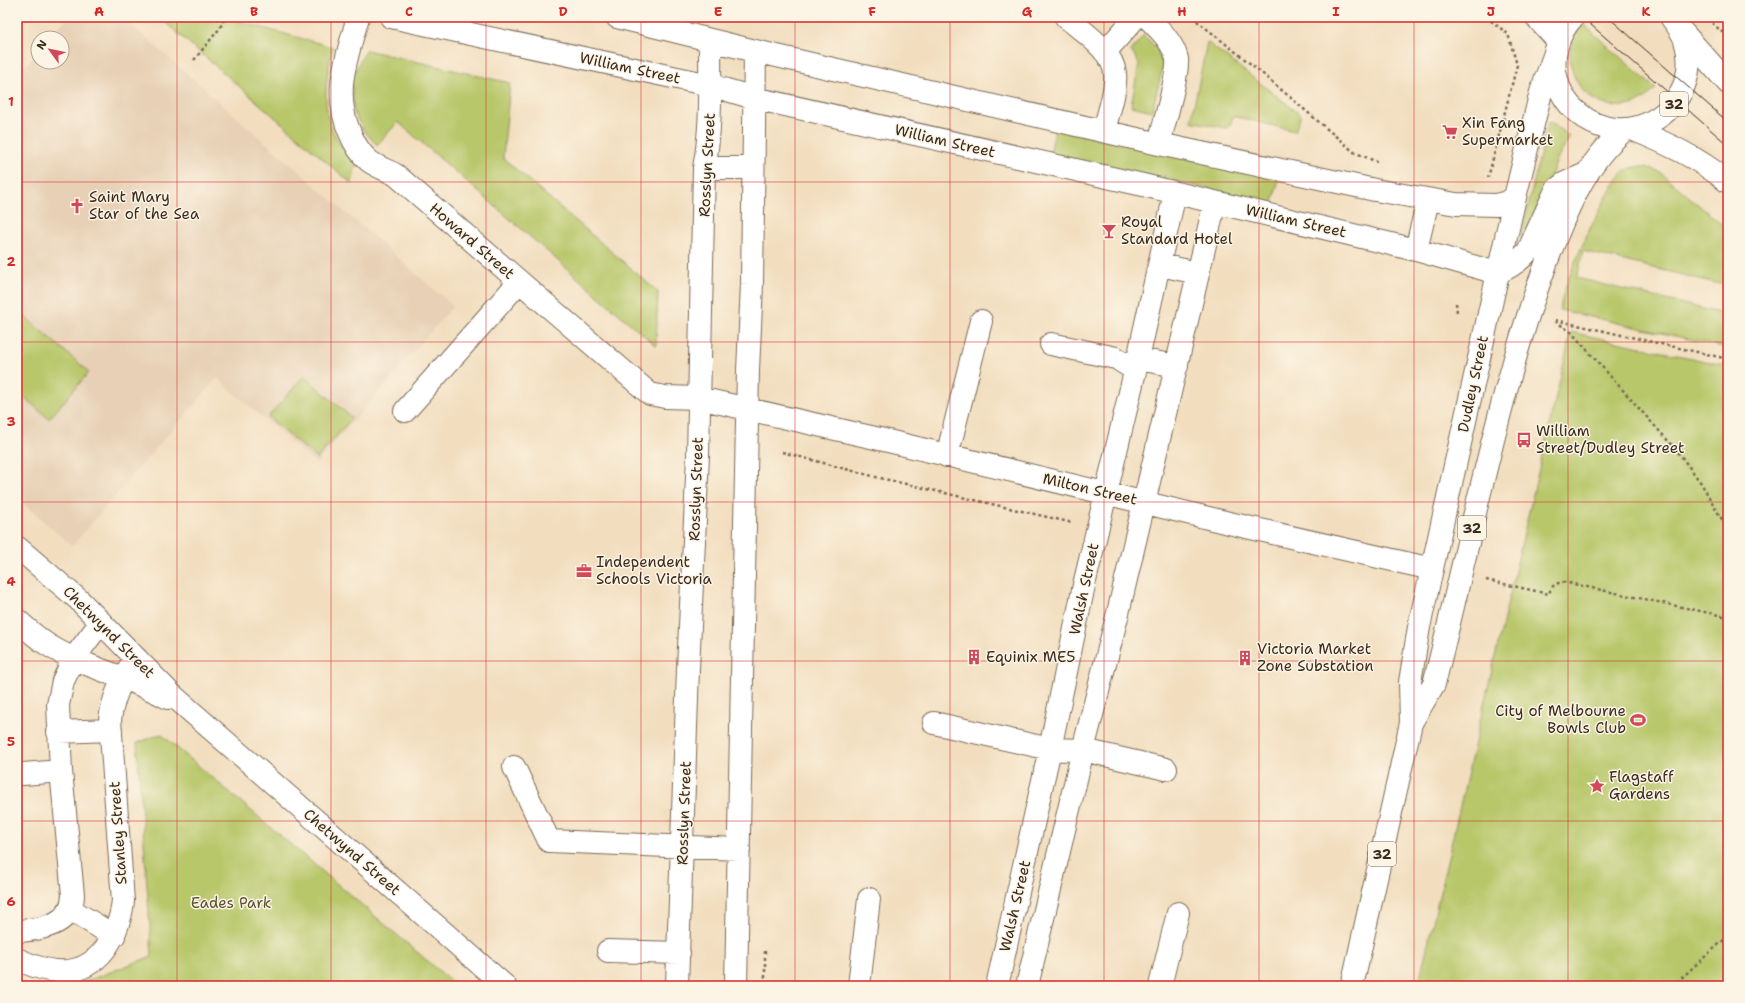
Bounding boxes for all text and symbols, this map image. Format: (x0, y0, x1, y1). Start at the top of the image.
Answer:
text: A (94, 3, 104, 20)
text: B (250, 3, 258, 20)
text: C (405, 3, 413, 20)
text: D (558, 3, 568, 20)
text: E (714, 3, 723, 20)
text: F (868, 3, 876, 20)
text: G (1022, 3, 1033, 20)
text: H (1177, 3, 1187, 20)
text: I (1332, 3, 1340, 20)
text: J (1487, 3, 1495, 20)
text: K (1642, 3, 1651, 20)
north arrow (30, 30, 70, 70)
text: N (33, 37, 51, 53)
street label: William Street (578, 48, 682, 88)
road number: 32 (1660, 92, 1688, 116)
text: 1 (8, 93, 14, 110)
street label: Rosslyn Street (694, 112, 720, 218)
place label: Xin Fang Supermarket (1462, 113, 1553, 150)
street label: William Street (893, 120, 997, 162)
supermarket icon: Xin Fang Supermarket (1441, 123, 1459, 141)
place label: Saint Mary Star of the Sea (89, 187, 200, 224)
church icon: Saint Mary Star of the Sea (68, 197, 86, 215)
street label: Howard Street (425, 198, 519, 284)
street label: William Street (1244, 200, 1348, 242)
place label: Royal Standard Hotel (1121, 212, 1233, 249)
bar icon: Royal Standard Hotel (1100, 222, 1118, 240)
text: 2 (6, 253, 16, 270)
street label: Dudley Street (1453, 334, 1493, 434)
text: 3 (6, 413, 16, 430)
place label: William Street/Dudley Street (1536, 421, 1685, 458)
bus stop icon: William Street/Dudley Street (1515, 431, 1533, 449)
street label: Rosslyn Street (684, 437, 708, 541)
street label: Milton Street (1041, 468, 1139, 510)
road number: 32 (1458, 516, 1486, 540)
street label: Walsh Street (1065, 541, 1103, 637)
place label: Independent Schools Victoria (596, 552, 713, 589)
office icon: Independent Schools Victoria (575, 562, 593, 580)
text: 4 (6, 573, 16, 590)
street label: Chetwynd Street (59, 582, 159, 682)
place label: Victoria Market Zone Substation (1257, 639, 1374, 676)
place label: Equinix ME5 (986, 647, 1075, 667)
building icon: Equinix ME5 (965, 648, 983, 666)
building icon: Victoria Market Zone Substation (1236, 649, 1254, 667)
place label: City of Melbourne Bowls Club (1495, 701, 1626, 738)
sports icon: City of Melbourne Bowls Club (1629, 711, 1647, 729)
text: 5 (7, 733, 15, 750)
street label: Rosslyn Street (672, 761, 696, 865)
place label: Flagstaff Gardens (1609, 767, 1674, 804)
place icon: Flagstaff Gardens (1588, 777, 1606, 795)
street label: Stanley Street (104, 781, 132, 885)
street label: Chetwynd Street (299, 804, 405, 900)
road number: 32 (1368, 842, 1396, 866)
street label: Walsh Street (995, 858, 1035, 954)
text: 6 (6, 893, 16, 910)
park label: Eades Park (191, 893, 271, 913)

